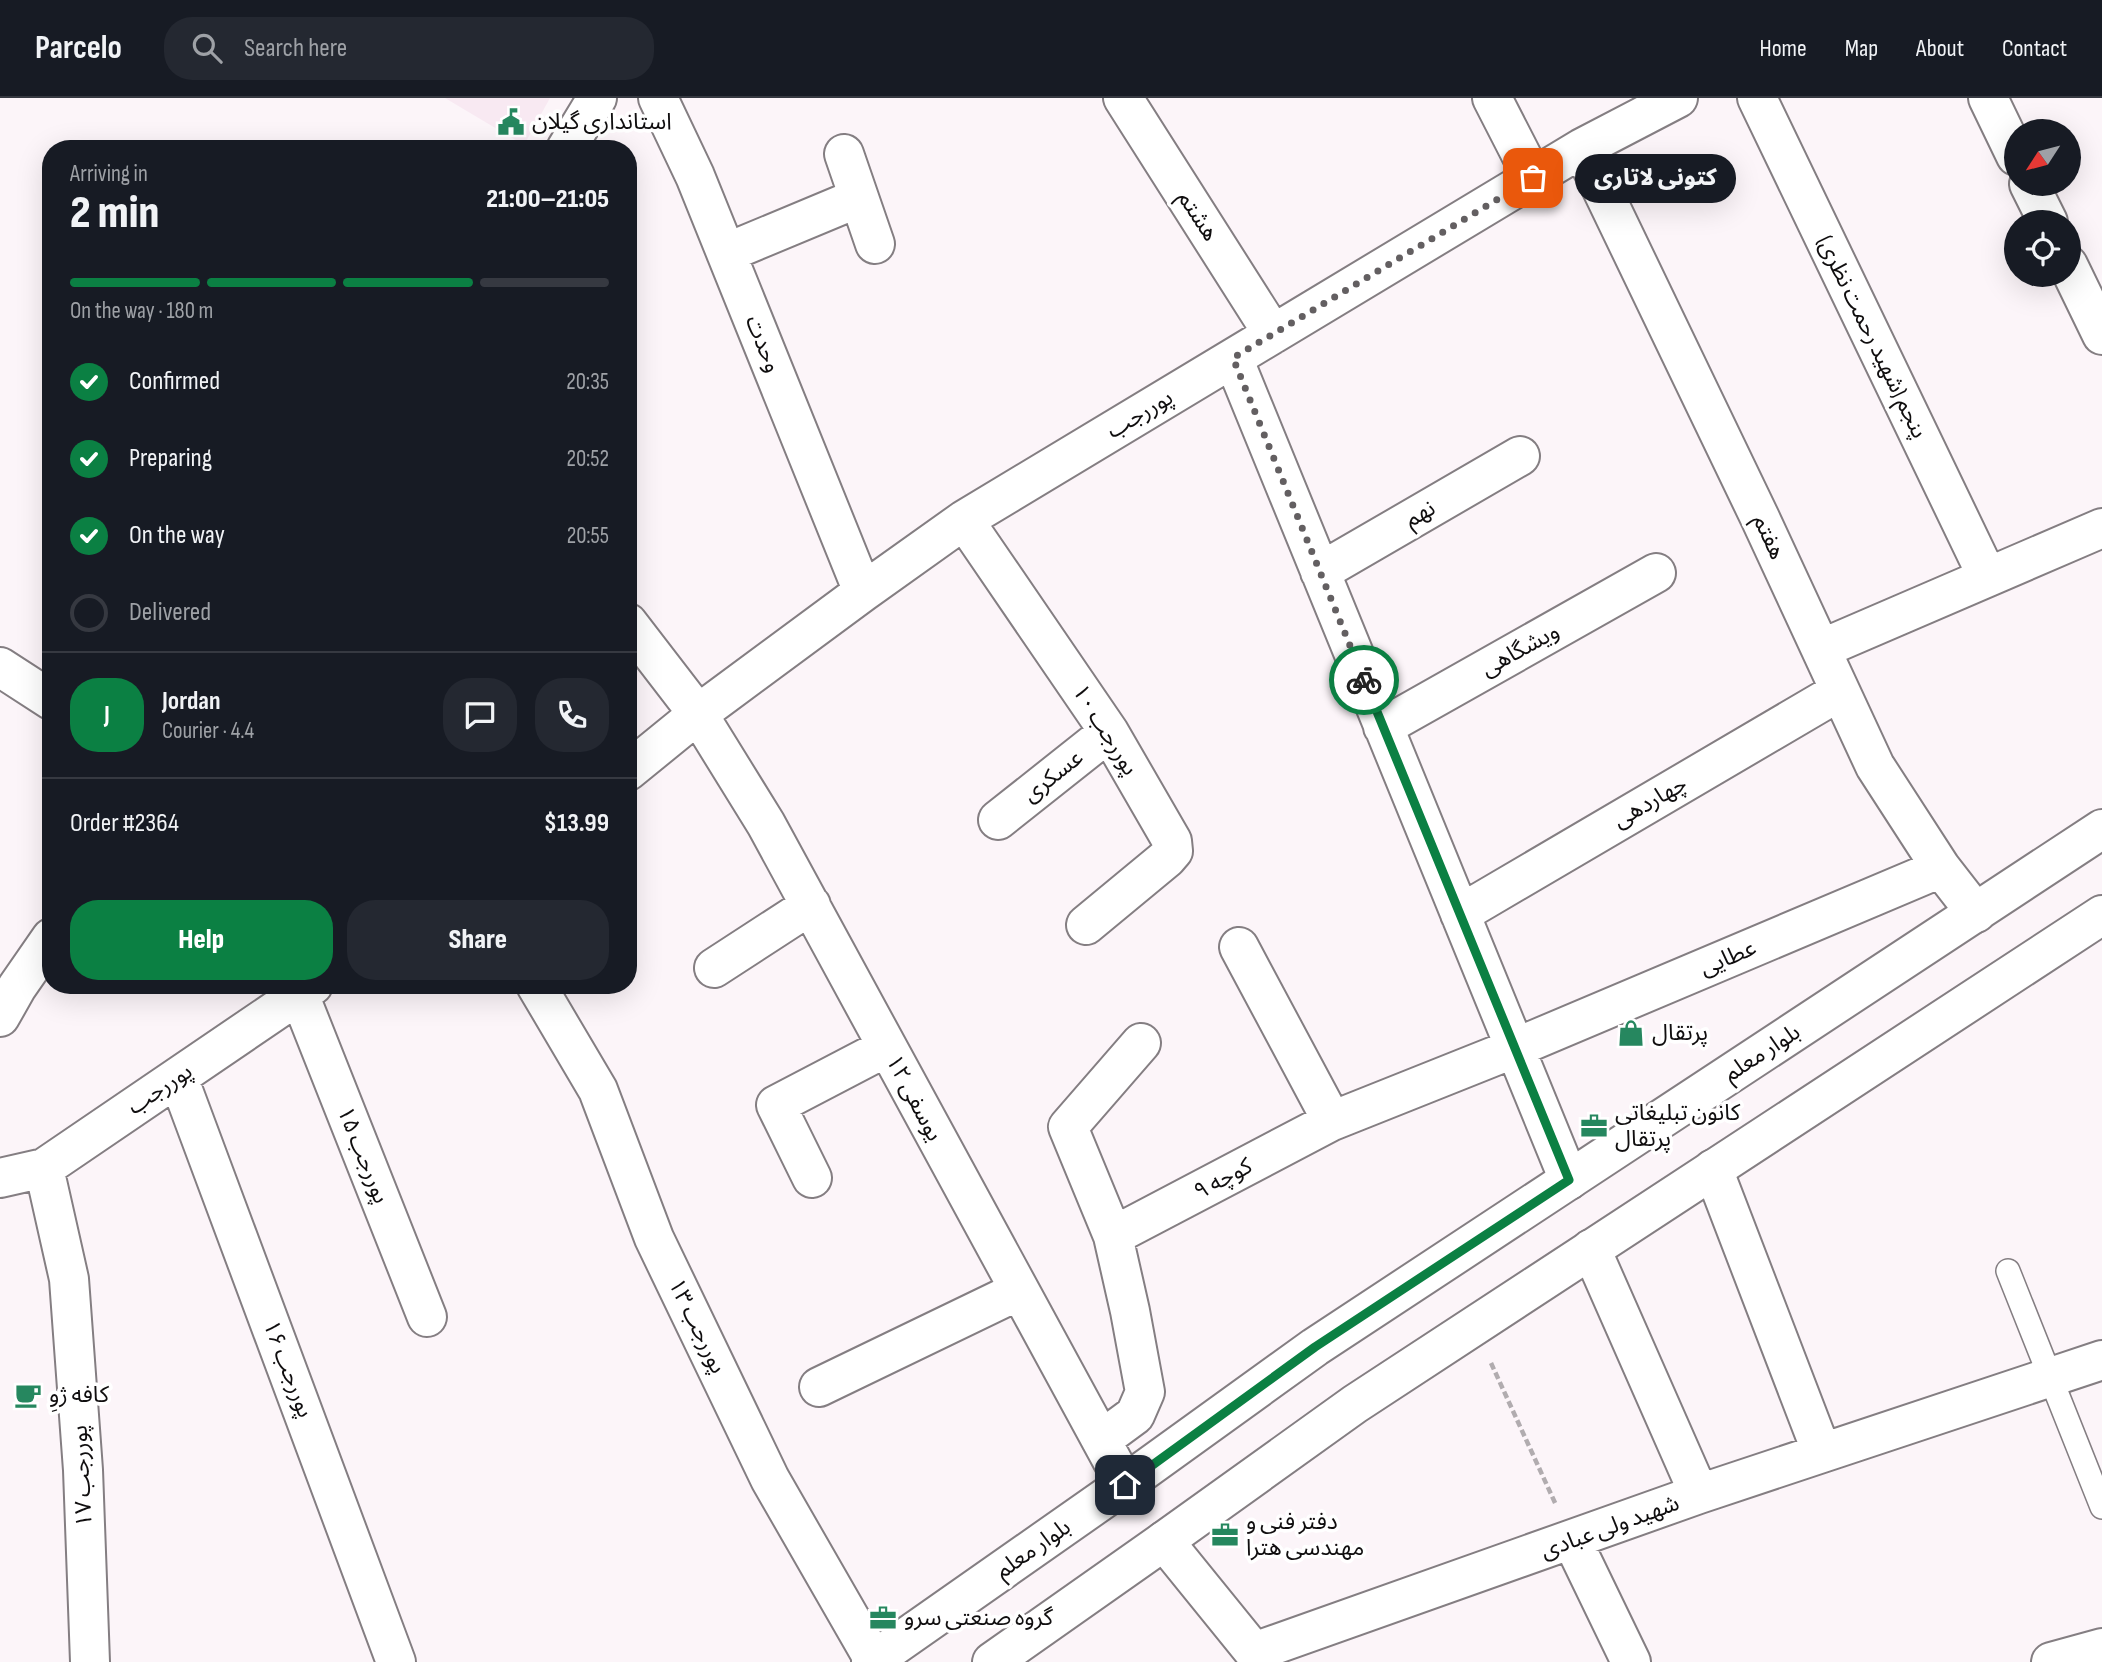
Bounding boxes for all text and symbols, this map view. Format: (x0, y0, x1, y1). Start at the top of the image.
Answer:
search box (164, 17, 654, 80)
text: Parcelo (35, 28, 122, 68)
icon: search (188, 29, 226, 67)
text: Search here (244, 33, 347, 64)
text: Home (1759, 34, 1807, 63)
text: Map (1845, 34, 1878, 63)
text: About (1916, 34, 1964, 63)
text: Contact (2002, 34, 2067, 63)
public building icon: استانداری گیلان (496, 107, 526, 137)
place label: استانداری گیلان (532, 108, 672, 136)
north arrow (2004, 119, 2081, 196)
map controls (2004, 119, 2081, 287)
pin (1503, 148, 1563, 208)
callout: کتونی لاتاری (1575, 154, 1736, 202)
icon: bag (1514, 159, 1552, 197)
text: Arriving in (70, 160, 148, 188)
text: کتونی لاتاری (1594, 164, 1717, 192)
text: 21:00–21:05 (486, 184, 609, 215)
text: 2 min (70, 186, 159, 241)
street label: هشتم (1170, 186, 1225, 247)
button: locate (2004, 210, 2081, 287)
street label: پنجم (شهید رحمت نظری) (1809, 231, 1933, 444)
text: On the way · 180 m (70, 297, 213, 325)
street label: وحدت (739, 311, 787, 377)
icon: check (70, 363, 108, 401)
text: Confirmed (129, 366, 220, 397)
text: 20:35 (566, 368, 609, 396)
street label: پوررجب (1102, 383, 1178, 445)
icon: check (70, 440, 108, 478)
text: Preparing (129, 443, 212, 474)
text: 20:52 (566, 445, 609, 473)
street label: نهم (1400, 494, 1441, 536)
street label: هفتم (1745, 510, 1791, 565)
icon: check (70, 517, 108, 555)
text: On the way (129, 520, 225, 551)
text: 20:55 (567, 522, 609, 550)
text: Delivered (129, 597, 211, 628)
street label: ویشگاهی (1476, 617, 1564, 683)
courier (1329, 645, 1399, 715)
icon: bike (1345, 661, 1383, 699)
button: chat (443, 678, 517, 752)
button: phone (535, 678, 609, 752)
street label: پوررجب ۱۰ (1066, 679, 1144, 781)
text: Jordan (162, 686, 220, 717)
text: J (104, 700, 110, 731)
text: Courier · 4.4 (162, 717, 254, 745)
street label: عسکری (1017, 744, 1089, 808)
street label: چهاردهی (1608, 770, 1692, 834)
text: Order #2364 (70, 808, 179, 839)
text: $13.99 (544, 808, 609, 839)
button: Help (70, 900, 333, 980)
button: Share (347, 900, 609, 980)
street label: عطایی (1696, 934, 1760, 982)
shop icon: پرتقال (1616, 1018, 1646, 1048)
street label: بلوار معلم (1719, 1018, 1807, 1090)
place label: پرتقال (1652, 1019, 1708, 1047)
street label: یوسفی ۱۲ (880, 1050, 948, 1146)
street label: پوررجب (122, 1057, 198, 1121)
place label: کانون تبلیغاتی پرتقال (1615, 1099, 1741, 1153)
street label: پوررجب ۱۵ (331, 1102, 395, 1208)
office icon: کانون تبلیغاتی پرتقال (1579, 1111, 1609, 1141)
street label: کوچه ۹ (1189, 1152, 1257, 1206)
street label: پوررجب ۱۳ (662, 1274, 732, 1378)
street label: پوررجب ۱۶ (256, 1316, 319, 1422)
cafe icon: کافه ژوِ (13, 1380, 43, 1410)
place label: کافه ژوِ (49, 1381, 110, 1412)
street label: پوررجب ۱۷ (65, 1424, 99, 1528)
pin (1095, 1455, 1155, 1515)
icon: home (1106, 1466, 1144, 1504)
street label: شهید ولی عبادی (1537, 1489, 1683, 1565)
place label: دفتر فنی و مهندسی هترا (1246, 1508, 1364, 1562)
street label: بلوار معلم (990, 1513, 1077, 1587)
office icon: دفتر فنی و مهندسی هترا (1210, 1520, 1240, 1550)
office icon: گروه صنعتی سرو (868, 1603, 898, 1633)
place label: گروه صنعتی سرو (904, 1604, 1054, 1632)

